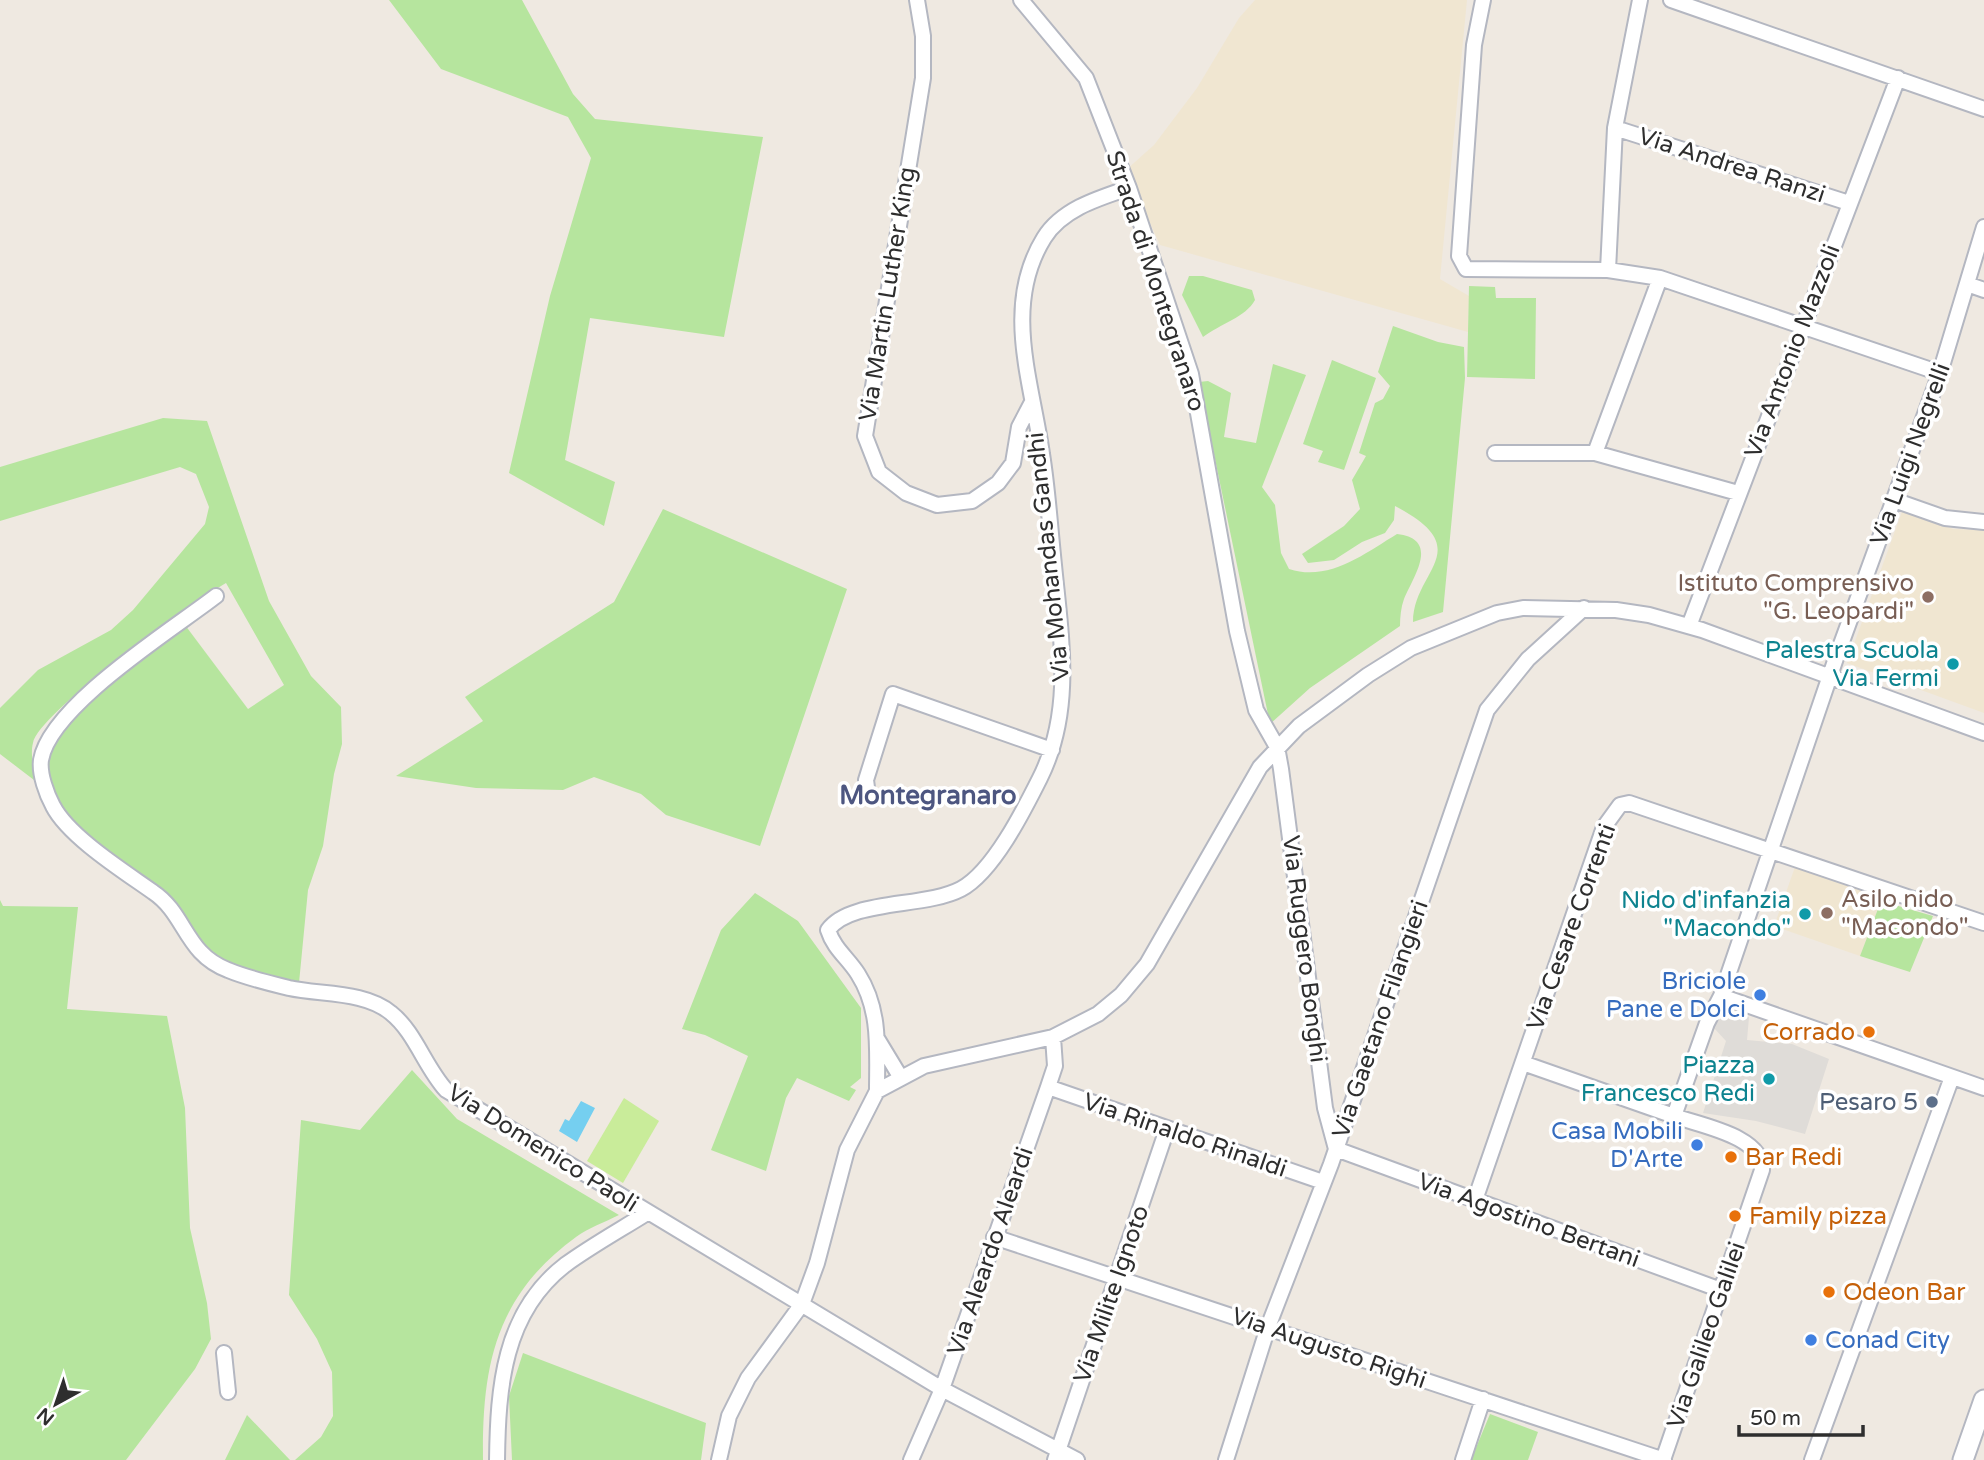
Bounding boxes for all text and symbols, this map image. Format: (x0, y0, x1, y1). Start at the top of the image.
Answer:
street label: Via Andrea Ranzi (1635, 122, 1829, 209)
street label: Strada di Montegranaro (1100, 147, 1211, 415)
street label: Via Martin Luther King (853, 165, 922, 423)
street label: Via Antonio Mazzoli (1738, 240, 1847, 462)
street label: Via Luigi Negrelli (1864, 359, 1957, 549)
street label: Via Mohandas Gandhi (1021, 431, 1076, 683)
place label: Istituto Comprensivo "G. Leopardi" (1678, 569, 1914, 626)
marker: Istituto Comprensivo "G. Leopardi" (1920, 589, 1936, 605)
place label: Palestra Scuola Via Fermi (1765, 636, 1939, 693)
marker: Palestra Scuola Via Fermi (1945, 656, 1961, 672)
district label: Montegranaro (839, 780, 1017, 811)
street label: Via Cesare Correnti (1521, 820, 1622, 1034)
street label: Via Ruggero Bonghi (1276, 834, 1333, 1064)
place label: Asilo nido "Macondo" (1841, 885, 1969, 942)
place label: Nido d'infanzia "Macondo" (1621, 886, 1791, 943)
street label: Via Gaetano Filangieri (1326, 896, 1435, 1142)
marker: Asilo nido "Macondo" (1819, 905, 1835, 921)
marker: Nido d'infanzia "Macondo" (1797, 906, 1813, 922)
place label: Briciole Pane e Dolci (1606, 967, 1746, 1024)
marker: Briciole Pane e Dolci (1752, 987, 1768, 1003)
place label: Corrado (1763, 1018, 1855, 1047)
marker: Corrado (1861, 1024, 1877, 1040)
place label: Piazza Francesco Redi (1581, 1051, 1755, 1108)
marker: Piazza Francesco Redi (1761, 1071, 1777, 1087)
street label: Via Domenico Paoli (442, 1078, 644, 1219)
street label: Via Rinaldo Rinaldi (1079, 1087, 1290, 1184)
place label: Pesaro 5 (1819, 1088, 1918, 1117)
marker: Pesaro 5 (1924, 1094, 1940, 1110)
place label: Casa Mobili D'Arte (1551, 1117, 1683, 1174)
marker: Casa Mobili D'Arte (1689, 1137, 1705, 1153)
street label: Via Aleardo Aleardi (941, 1143, 1040, 1359)
place label: Bar Redi (1745, 1143, 1842, 1172)
marker: Bar Redi (1723, 1149, 1739, 1165)
street label: Via Agostino Bertani (1414, 1167, 1644, 1274)
street label: Via Milite Ignoto (1067, 1201, 1155, 1387)
place label: Family pizza (1749, 1202, 1887, 1231)
marker: Family pizza (1727, 1208, 1743, 1224)
street label: Via Galileo Galilei (1661, 1238, 1752, 1432)
place label: Odeon Bar (1843, 1278, 1966, 1307)
marker: Odeon Bar (1821, 1284, 1837, 1300)
street label: Via Augusto Righi (1228, 1302, 1430, 1395)
place label: Conad City (1825, 1326, 1950, 1355)
marker: Conad City (1803, 1332, 1819, 1348)
north arrow (21, 1369, 91, 1439)
scale bar (1739, 1394, 1863, 1438)
text: N (33, 1403, 59, 1430)
text: 50 m (1750, 1406, 1801, 1431)

